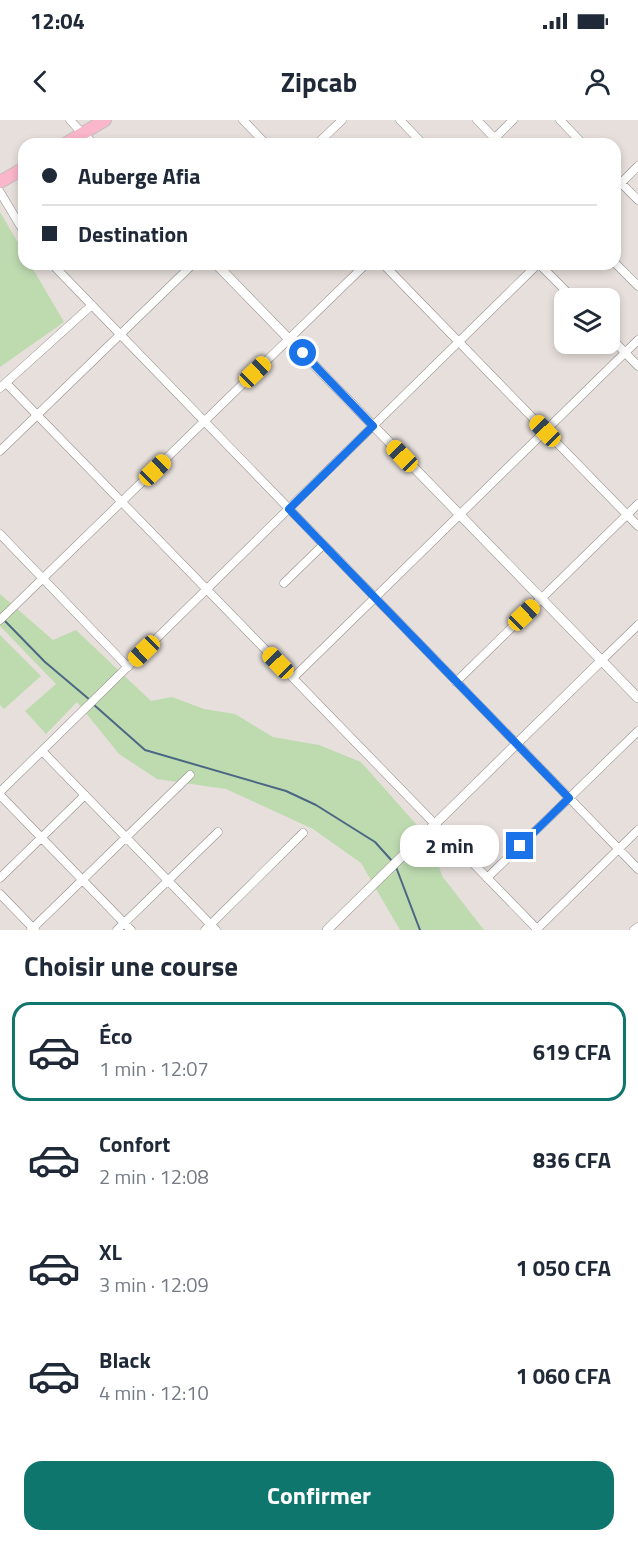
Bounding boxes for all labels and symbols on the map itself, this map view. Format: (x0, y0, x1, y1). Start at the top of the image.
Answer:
route start (289, 339, 316, 366)
car (236, 353, 274, 391)
car (526, 412, 564, 450)
car (383, 437, 421, 475)
car (136, 451, 174, 489)
car (505, 596, 543, 634)
car (125, 632, 163, 670)
car (259, 644, 297, 682)
callout: 2 min (400, 825, 499, 867)
route end (506, 832, 533, 859)

